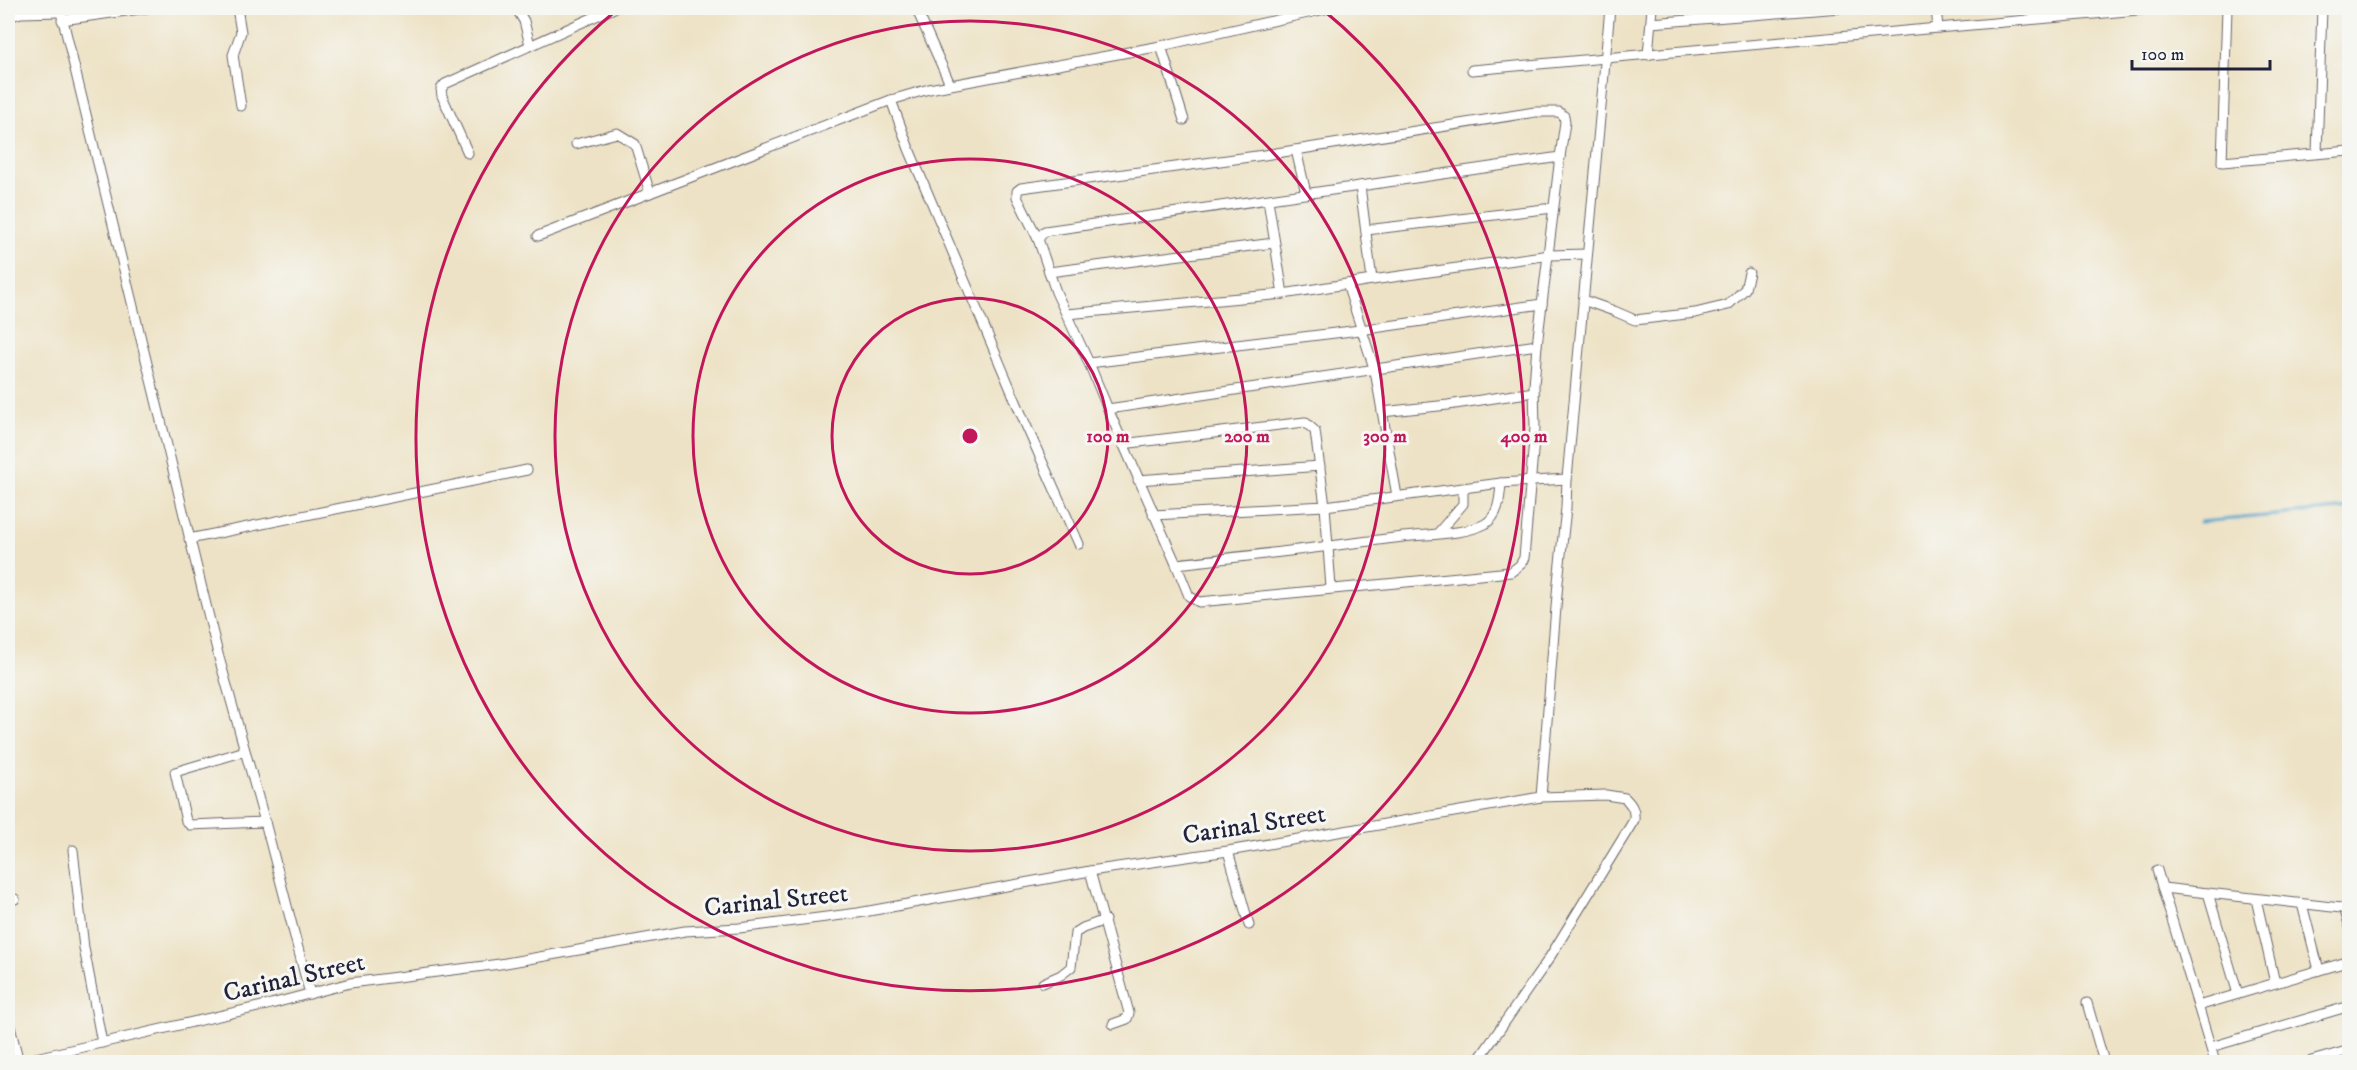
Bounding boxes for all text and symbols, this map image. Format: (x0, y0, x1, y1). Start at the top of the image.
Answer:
scale bar (2132, 33, 2270, 71)
text: 100 m (2141, 44, 2184, 66)
centre of rings (960, 426, 980, 446)
text: 100 m (1086, 426, 1130, 448)
text: 200 m (1224, 426, 1270, 448)
text: 300 m (1363, 426, 1407, 448)
text: 400 m (1499, 426, 1548, 448)
street label: Carinal Street (1180, 797, 1328, 853)
street label: Carinal Street (703, 877, 849, 925)
street label: Carinal Street (220, 946, 368, 1010)

